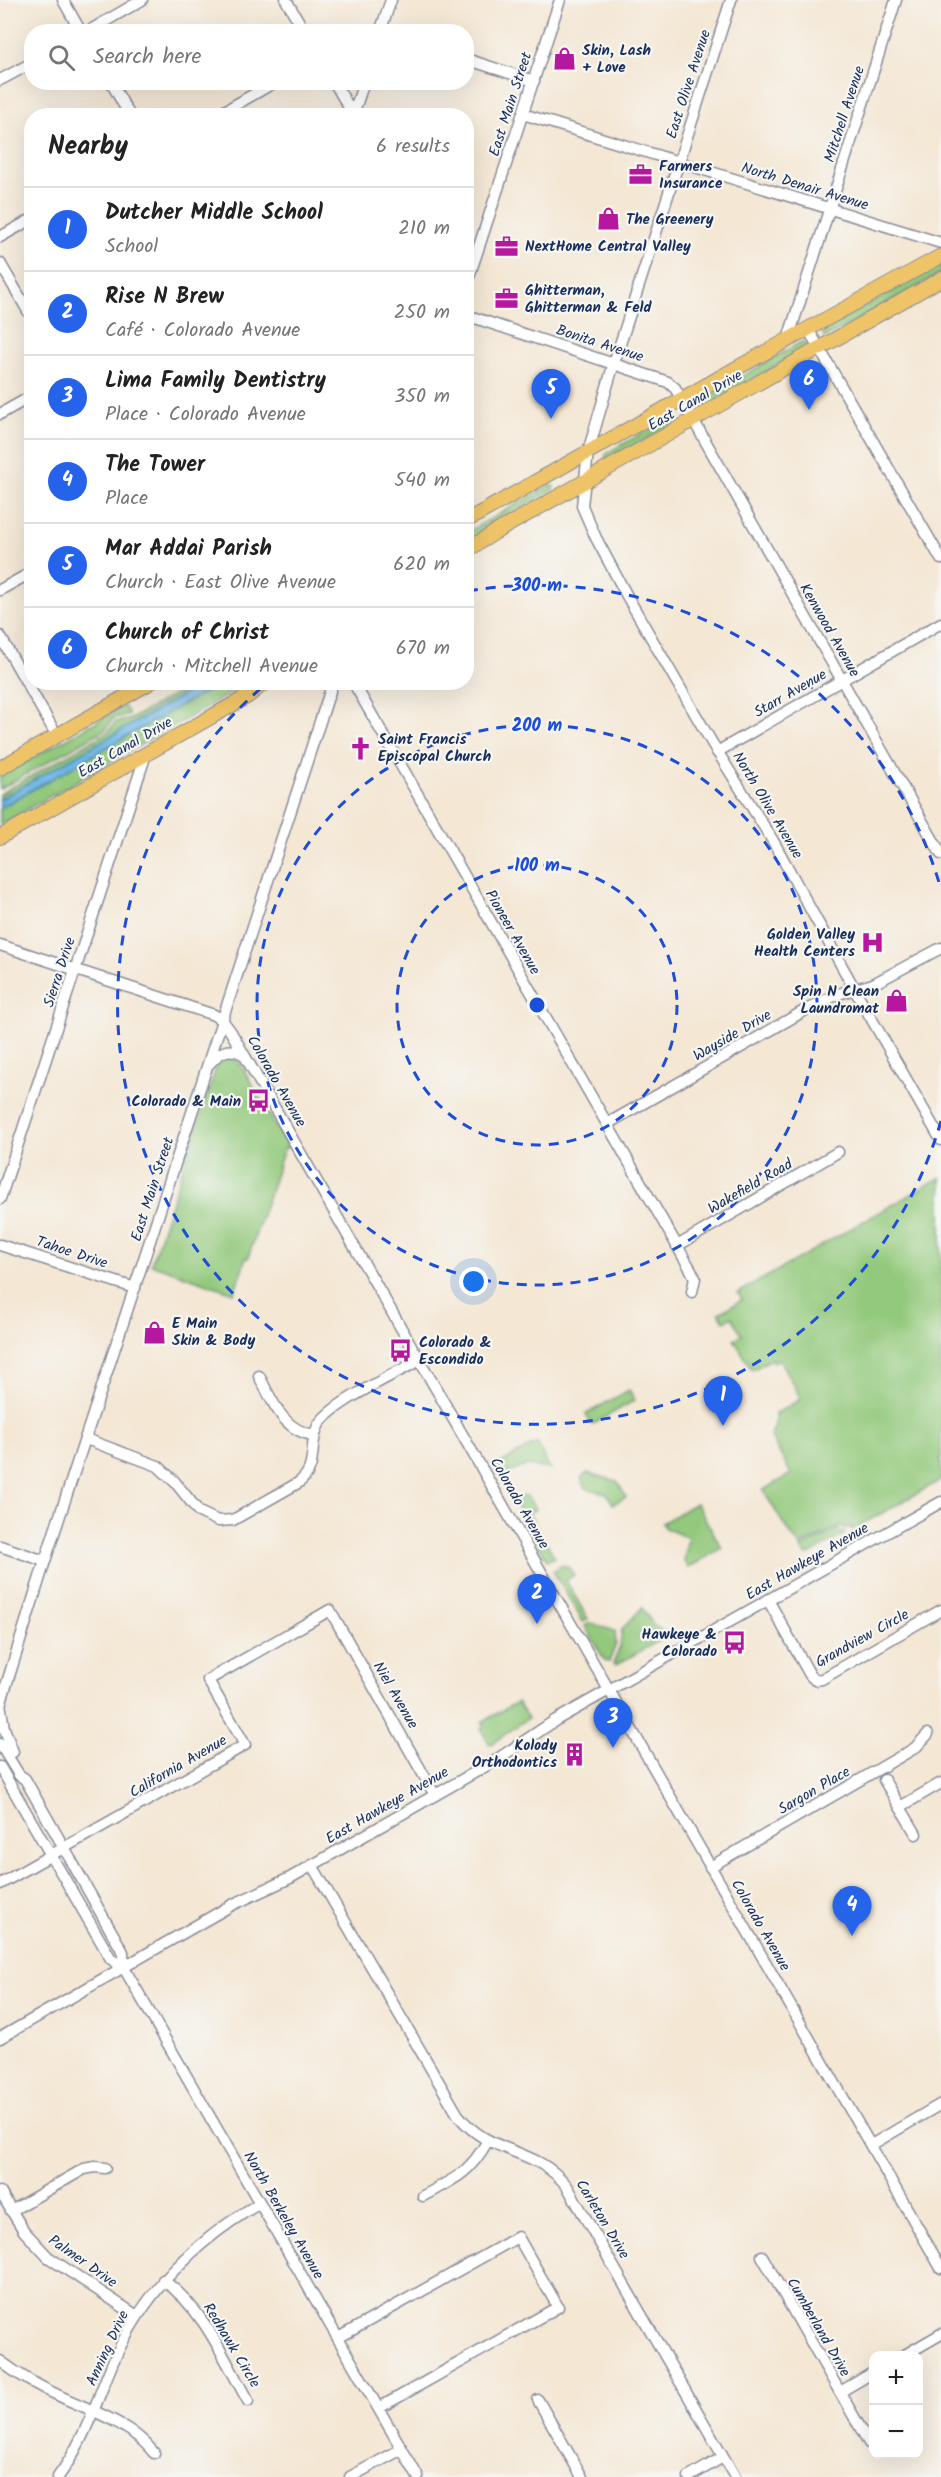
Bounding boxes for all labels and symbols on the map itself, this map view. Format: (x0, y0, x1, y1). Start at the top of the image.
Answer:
street label: East Olive Avenue (660, 26, 718, 142)
place label: Skin, Lash + Love (582, 39, 651, 80)
shop icon: Skin, Lash + Love (551, 46, 577, 72)
street label: East Main Street (483, 49, 539, 160)
street label: Mitchell Avenue (818, 63, 872, 166)
place label: Farmers Insurance (659, 155, 723, 196)
street label: North Denair Avenue (738, 156, 872, 218)
office icon: Farmers Insurance (628, 162, 654, 188)
shop icon: The Greenery (595, 206, 621, 232)
place label: The Greenery (626, 208, 714, 232)
office icon: NextHome Central Valley (494, 233, 520, 259)
place label: NextHome Central Valley (525, 235, 691, 259)
place label: Ghitterman, Ghitterman & Feld (525, 279, 653, 320)
office icon: Ghitterman, Ghitterman & Feld (494, 286, 520, 312)
street label: Bonita Avenue (553, 318, 647, 369)
pin: 6 (790, 360, 828, 410)
street label: East Canal Drive (644, 364, 748, 438)
pin: 5 (532, 370, 570, 419)
text: 300 m (511, 572, 562, 601)
street label: Kenwood Avenue (792, 579, 866, 682)
street label: Starr Avenue (749, 663, 832, 724)
street label: East Canal Drive (74, 711, 178, 785)
text: 200 m (512, 712, 563, 741)
place label: Saint Francis Episcopal Church (378, 728, 491, 769)
church icon: Saint Francis Episcopal Church (347, 735, 373, 761)
street label: North Olive Avenue (726, 747, 809, 864)
text: 100 m (514, 852, 560, 881)
street label: Pioneer Avenue (478, 885, 546, 980)
place label: Golden Valley Health Centers (754, 923, 855, 964)
hospital icon: Golden Valley Health Centers (860, 930, 886, 956)
street label: Sierra Drive (37, 934, 83, 1011)
place label: Spin N Clean Laundromat (793, 980, 879, 1021)
shop icon: Spin N Clean Laundromat (884, 987, 910, 1013)
centre of rings (527, 995, 547, 1015)
street label: Wayside Drive (689, 1004, 777, 1068)
street label: Colorado Avenue (240, 1031, 312, 1132)
bus stop icon: Colorado & Main (246, 1088, 272, 1114)
place label: Colorado & Main (132, 1090, 241, 1114)
street label: East Main Street (125, 1134, 181, 1245)
street label: Wakefield Road (704, 1153, 798, 1221)
street label: Tahoe Drive (33, 1230, 111, 1276)
your location (459, 1267, 488, 1296)
place label: E Main Skin & Body (172, 1312, 256, 1353)
shop icon: E Main Skin & Body (141, 1319, 167, 1345)
place label: Colorado & Escondido (419, 1331, 492, 1372)
bus stop icon: Colorado & Escondido (388, 1338, 414, 1364)
pin: 1 (704, 1376, 742, 1426)
street label: Colorado Avenue (483, 1453, 555, 1554)
street label: East Hawkeye Avenue (741, 1517, 874, 1607)
pin: 2 (518, 1574, 556, 1624)
street label: Grandview Circle (811, 1603, 914, 1675)
place label: Hawkeye & Colorado (642, 1623, 717, 1664)
bus stop icon: Hawkeye & Colorado (722, 1630, 748, 1656)
street label: Niel Avenue (366, 1657, 424, 1734)
pin: 3 (594, 1698, 632, 1748)
street label: California Avenue (125, 1729, 232, 1805)
place label: Kolody Orthodontics (472, 1734, 557, 1775)
building icon: Kolody Orthodontics (562, 1741, 588, 1767)
street label: Sargon Place (774, 1760, 855, 1821)
street label: East Hawkeye Avenue (321, 1761, 454, 1851)
street label: Colorado Avenue (724, 1875, 796, 1976)
pin: 4 (832, 1886, 872, 1936)
street label: North Berkeley Avenue (237, 2147, 330, 2284)
street label: Carleton Drive (569, 2175, 636, 2264)
street label: Palmer Drive (43, 2229, 122, 2295)
street label: Cumberland Drive (780, 2273, 856, 2382)
street label: Redhawk Circle (196, 2298, 266, 2393)
street label: Anning Drive (80, 2306, 136, 2390)

